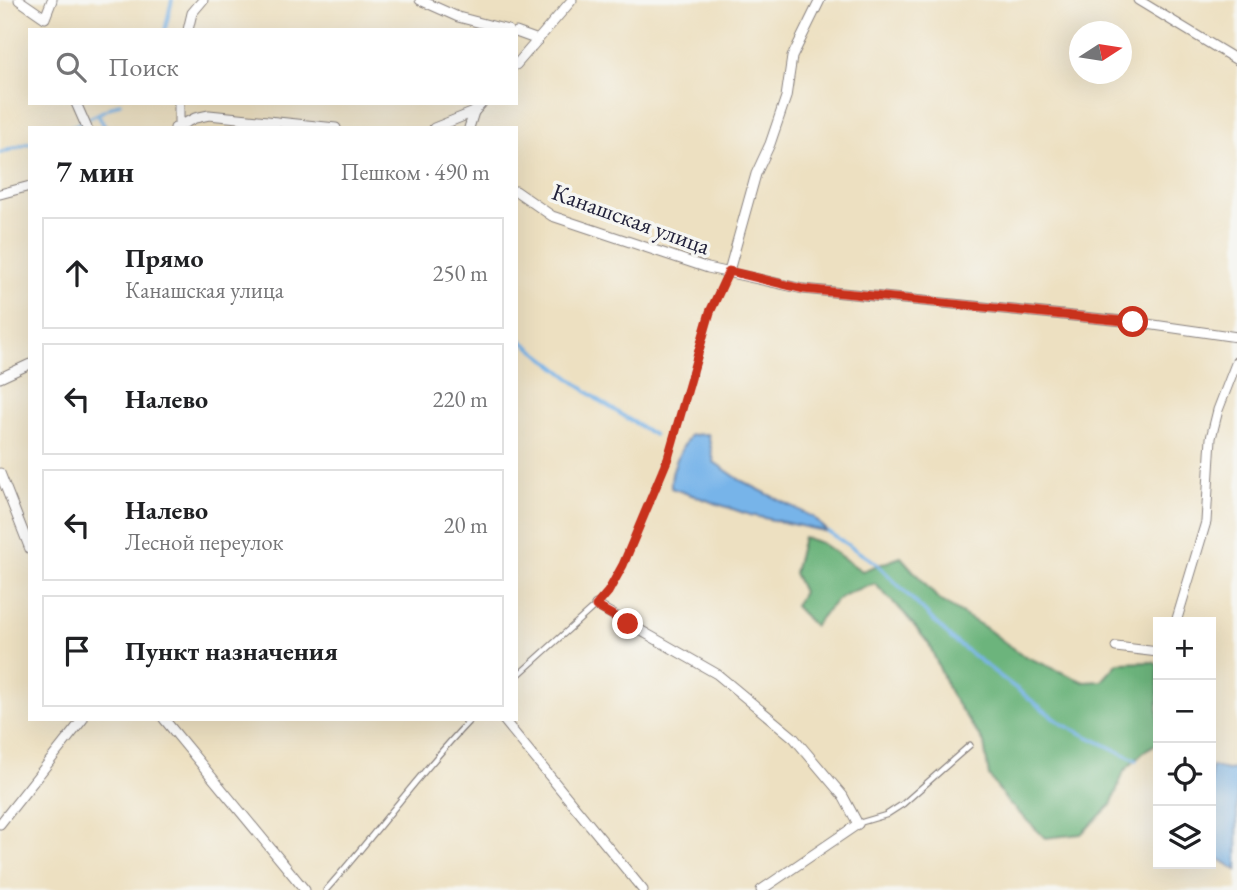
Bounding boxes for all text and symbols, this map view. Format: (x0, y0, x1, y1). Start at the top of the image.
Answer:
north arrow (1069, 21, 1132, 84)
search box (28, 28, 518, 105)
icon: search (52, 48, 90, 86)
text: Поиск (108, 50, 179, 84)
text: 7 мин (56, 152, 134, 191)
text: Пешком · 490 m (341, 157, 490, 187)
street label: Канашская улица (548, 176, 715, 262)
text: Прямо (125, 241, 204, 275)
icon: ahead (58, 254, 96, 292)
text: 250 m (432, 258, 488, 288)
text: Канашская улица (125, 275, 284, 305)
route start (1117, 306, 1148, 337)
icon: left (58, 380, 96, 418)
text: Налево (125, 382, 208, 416)
text: 220 m (432, 384, 488, 414)
text: Налево (125, 493, 208, 527)
icon: left (58, 506, 96, 544)
text: 20 m (443, 510, 488, 540)
text: Лесной переулок (125, 527, 284, 557)
route end (612, 608, 643, 639)
map controls (1153, 617, 1216, 869)
button: + (1153, 617, 1216, 680)
icon: arrive (58, 632, 96, 670)
text: Пункт назначения (125, 634, 338, 668)
button: − (1153, 680, 1216, 743)
button: locate (1153, 743, 1216, 806)
button: layers (1153, 806, 1216, 869)

